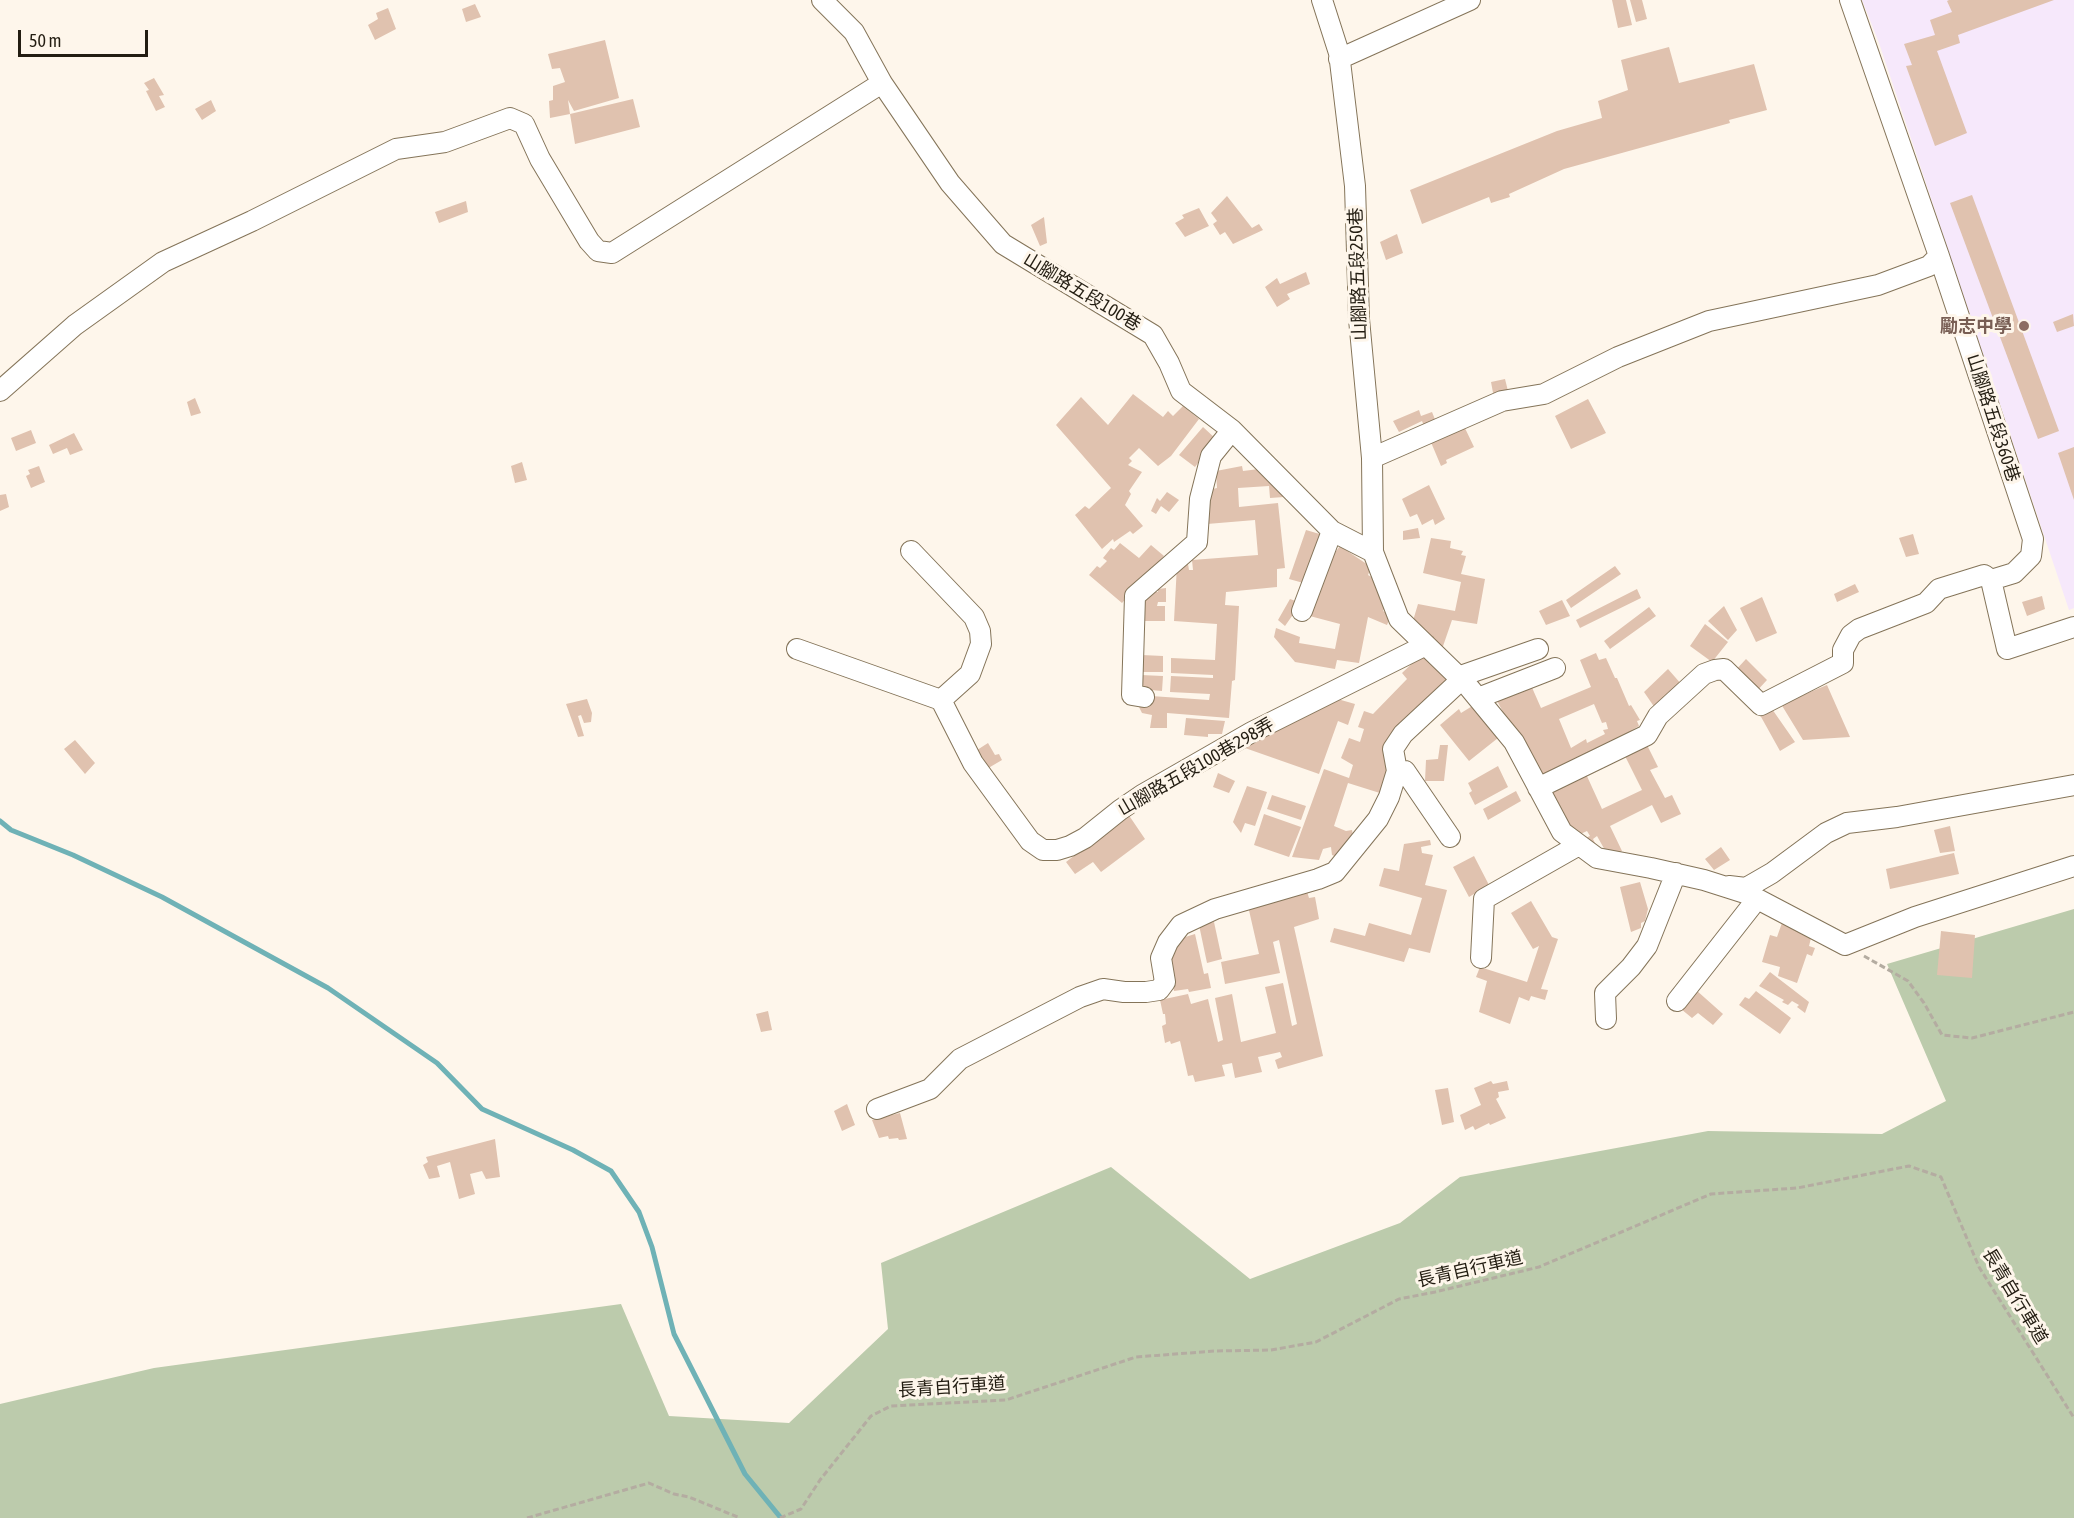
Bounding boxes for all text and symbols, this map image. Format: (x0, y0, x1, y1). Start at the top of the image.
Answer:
scale bar (21, 18, 152, 56)
text: 50 m (29, 30, 61, 51)
street label: 山腳路五段250巷 (1345, 207, 1371, 341)
street label: 山腳路五段100巷 (1019, 248, 1145, 336)
place label: 勵志中學 (1940, 315, 2012, 337)
marker: 勵志中學 (2017, 319, 2031, 333)
street label: 山腳路五段360巷 (1962, 351, 2024, 485)
street label: 山腳路五段100巷298弄 (1114, 713, 1278, 821)
street label: 長青自行車道 (1978, 1244, 2052, 1348)
street label: 長青自行車道 (1415, 1246, 1525, 1292)
street label: 長青自行車道 (897, 1372, 1007, 1402)

